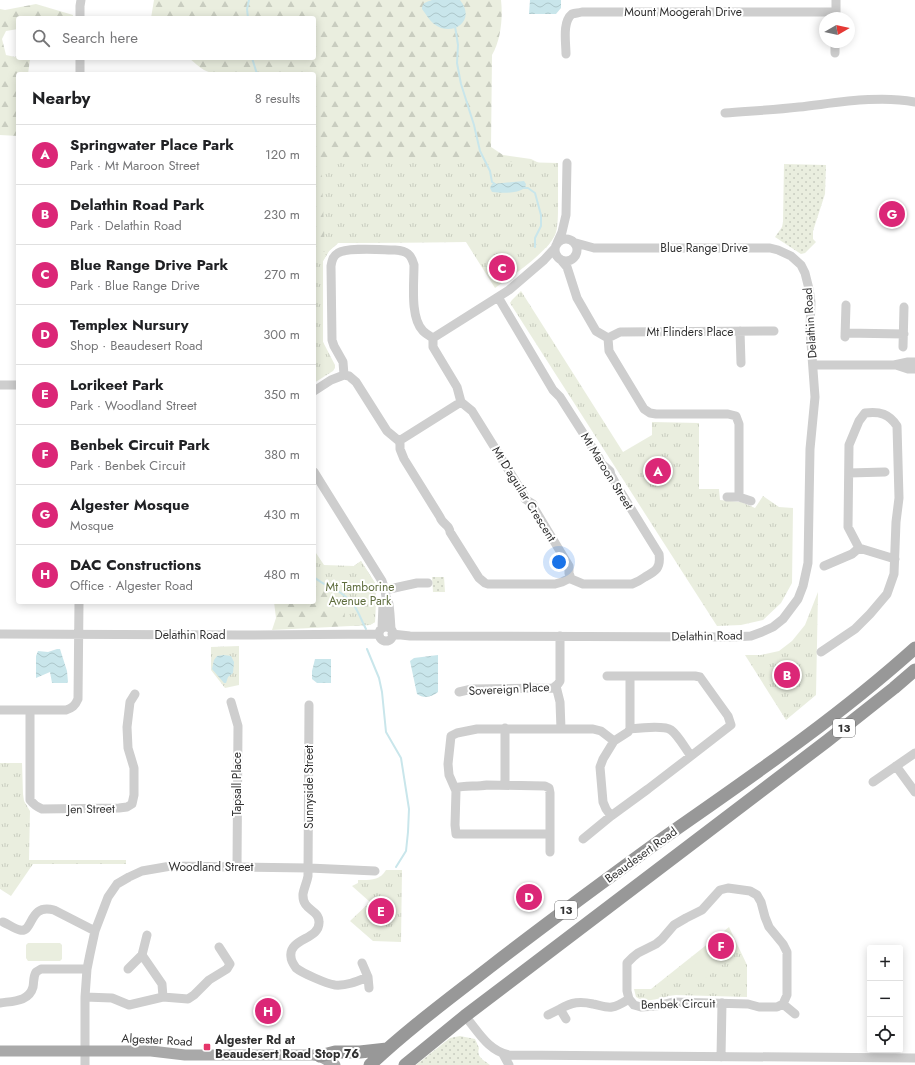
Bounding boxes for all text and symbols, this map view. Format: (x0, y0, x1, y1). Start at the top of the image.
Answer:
street label: Mount Moogerah Drive (624, 3, 742, 21)
north arrow (819, 12, 855, 48)
search box (16, 16, 316, 60)
icon: search (30, 27, 52, 49)
text: Search here (62, 27, 138, 49)
text: Nearby (32, 86, 90, 110)
text: 8 results (255, 89, 300, 108)
text: Springwater Place Park (70, 134, 234, 156)
text: A (40, 145, 50, 164)
text: 120 m (265, 145, 300, 164)
text: Park · Mt Maroon Street (70, 156, 199, 175)
text: Delathin Road Park (70, 194, 205, 216)
pin: G (879, 199, 905, 229)
text: B (41, 205, 49, 224)
text: 230 m (264, 205, 300, 224)
text: Park · Delathin Road (70, 216, 182, 235)
street label: Blue Range Drive (660, 239, 748, 257)
pin: C (489, 253, 515, 283)
text: Blue Range Drive Park (70, 254, 228, 276)
text: C (40, 265, 50, 284)
text: 270 m (264, 265, 300, 284)
text: Park · Blue Range Drive (70, 276, 200, 295)
street label: Delathin Road (799, 287, 821, 359)
text: Templex Nursury (70, 314, 189, 336)
street label: Mt Flinders Place (647, 323, 733, 341)
text: D (40, 325, 50, 344)
text: 300 m (263, 325, 300, 344)
text: Shop · Beaudesert Road (70, 336, 203, 355)
text: Lorikeet Park (70, 374, 164, 396)
text: E (41, 385, 49, 404)
text: 350 m (264, 385, 300, 404)
text: Park · Woodland Street (70, 396, 197, 415)
street label: Mt Maroon Street (576, 429, 638, 513)
text: Benbek Circuit Park (70, 434, 210, 456)
street label: Mt D'aguilar Crescent (487, 443, 561, 545)
text: F (41, 445, 49, 464)
text: 380 m (264, 445, 300, 464)
text: Park · Benbek Circuit (70, 456, 185, 475)
pin: A (645, 456, 671, 486)
text: Algester Mosque (70, 494, 189, 516)
text: G (40, 505, 50, 524)
text: 430 m (263, 505, 300, 524)
text: Mosque (70, 516, 114, 535)
your location (549, 552, 569, 572)
text: DAC Constructions (70, 554, 201, 576)
text: H (40, 565, 50, 584)
text: 480 m (263, 565, 300, 584)
text: Office · Algester Road (70, 576, 193, 595)
park label: Mt Tamborine Avenue Park (326, 578, 394, 610)
street label: Delathin Road (155, 626, 225, 644)
street label: Delathin Road (671, 626, 743, 646)
pin: B (774, 660, 800, 690)
street label: Sovereign Place (468, 678, 550, 700)
road number: 13 (833, 719, 855, 737)
street label: Sunnyside Street (300, 745, 318, 829)
street label: Tapsall Place (228, 752, 246, 816)
street label: Jen Street (65, 800, 115, 818)
street label: Beaudesert Road (601, 823, 681, 887)
street label: Woodland Street (169, 858, 253, 876)
pin: D (516, 882, 542, 912)
pin: E (368, 896, 394, 926)
road number: 13 (555, 901, 577, 919)
pin: F (708, 931, 734, 961)
map controls (867, 945, 903, 1053)
button: + (867, 945, 903, 981)
button: − (867, 981, 903, 1017)
street label: Benbek Circuit (641, 994, 715, 1014)
pin: H (255, 996, 281, 1026)
button: locate (867, 1017, 903, 1053)
street label: Algester Road (121, 1029, 193, 1051)
place label: Algester Rd at Beaudesert Road Stop 76 (214, 1031, 359, 1063)
marker: Algester Rd at Beaudesert Road Stop 76 (202, 1042, 212, 1052)

